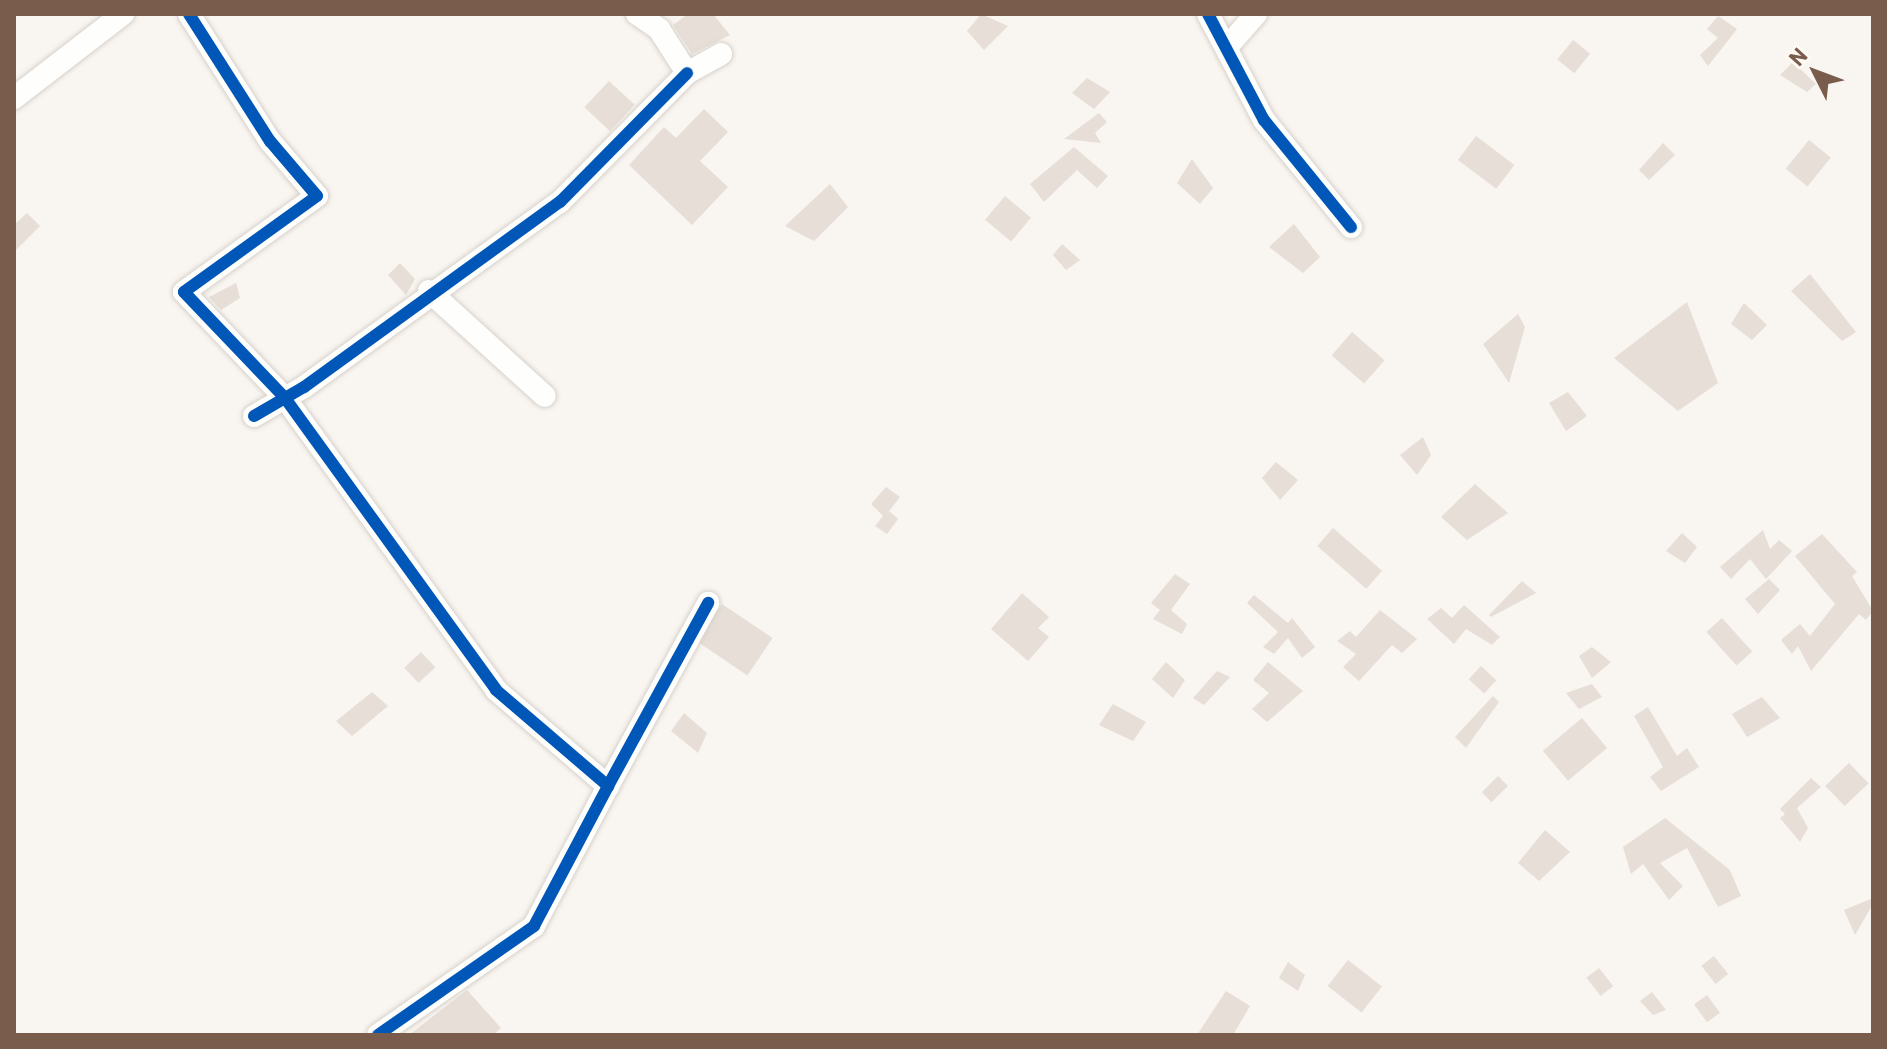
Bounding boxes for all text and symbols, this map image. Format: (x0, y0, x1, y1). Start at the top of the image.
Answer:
north arrow (1775, 32, 1855, 112)
text: N (1783, 42, 1812, 70)

